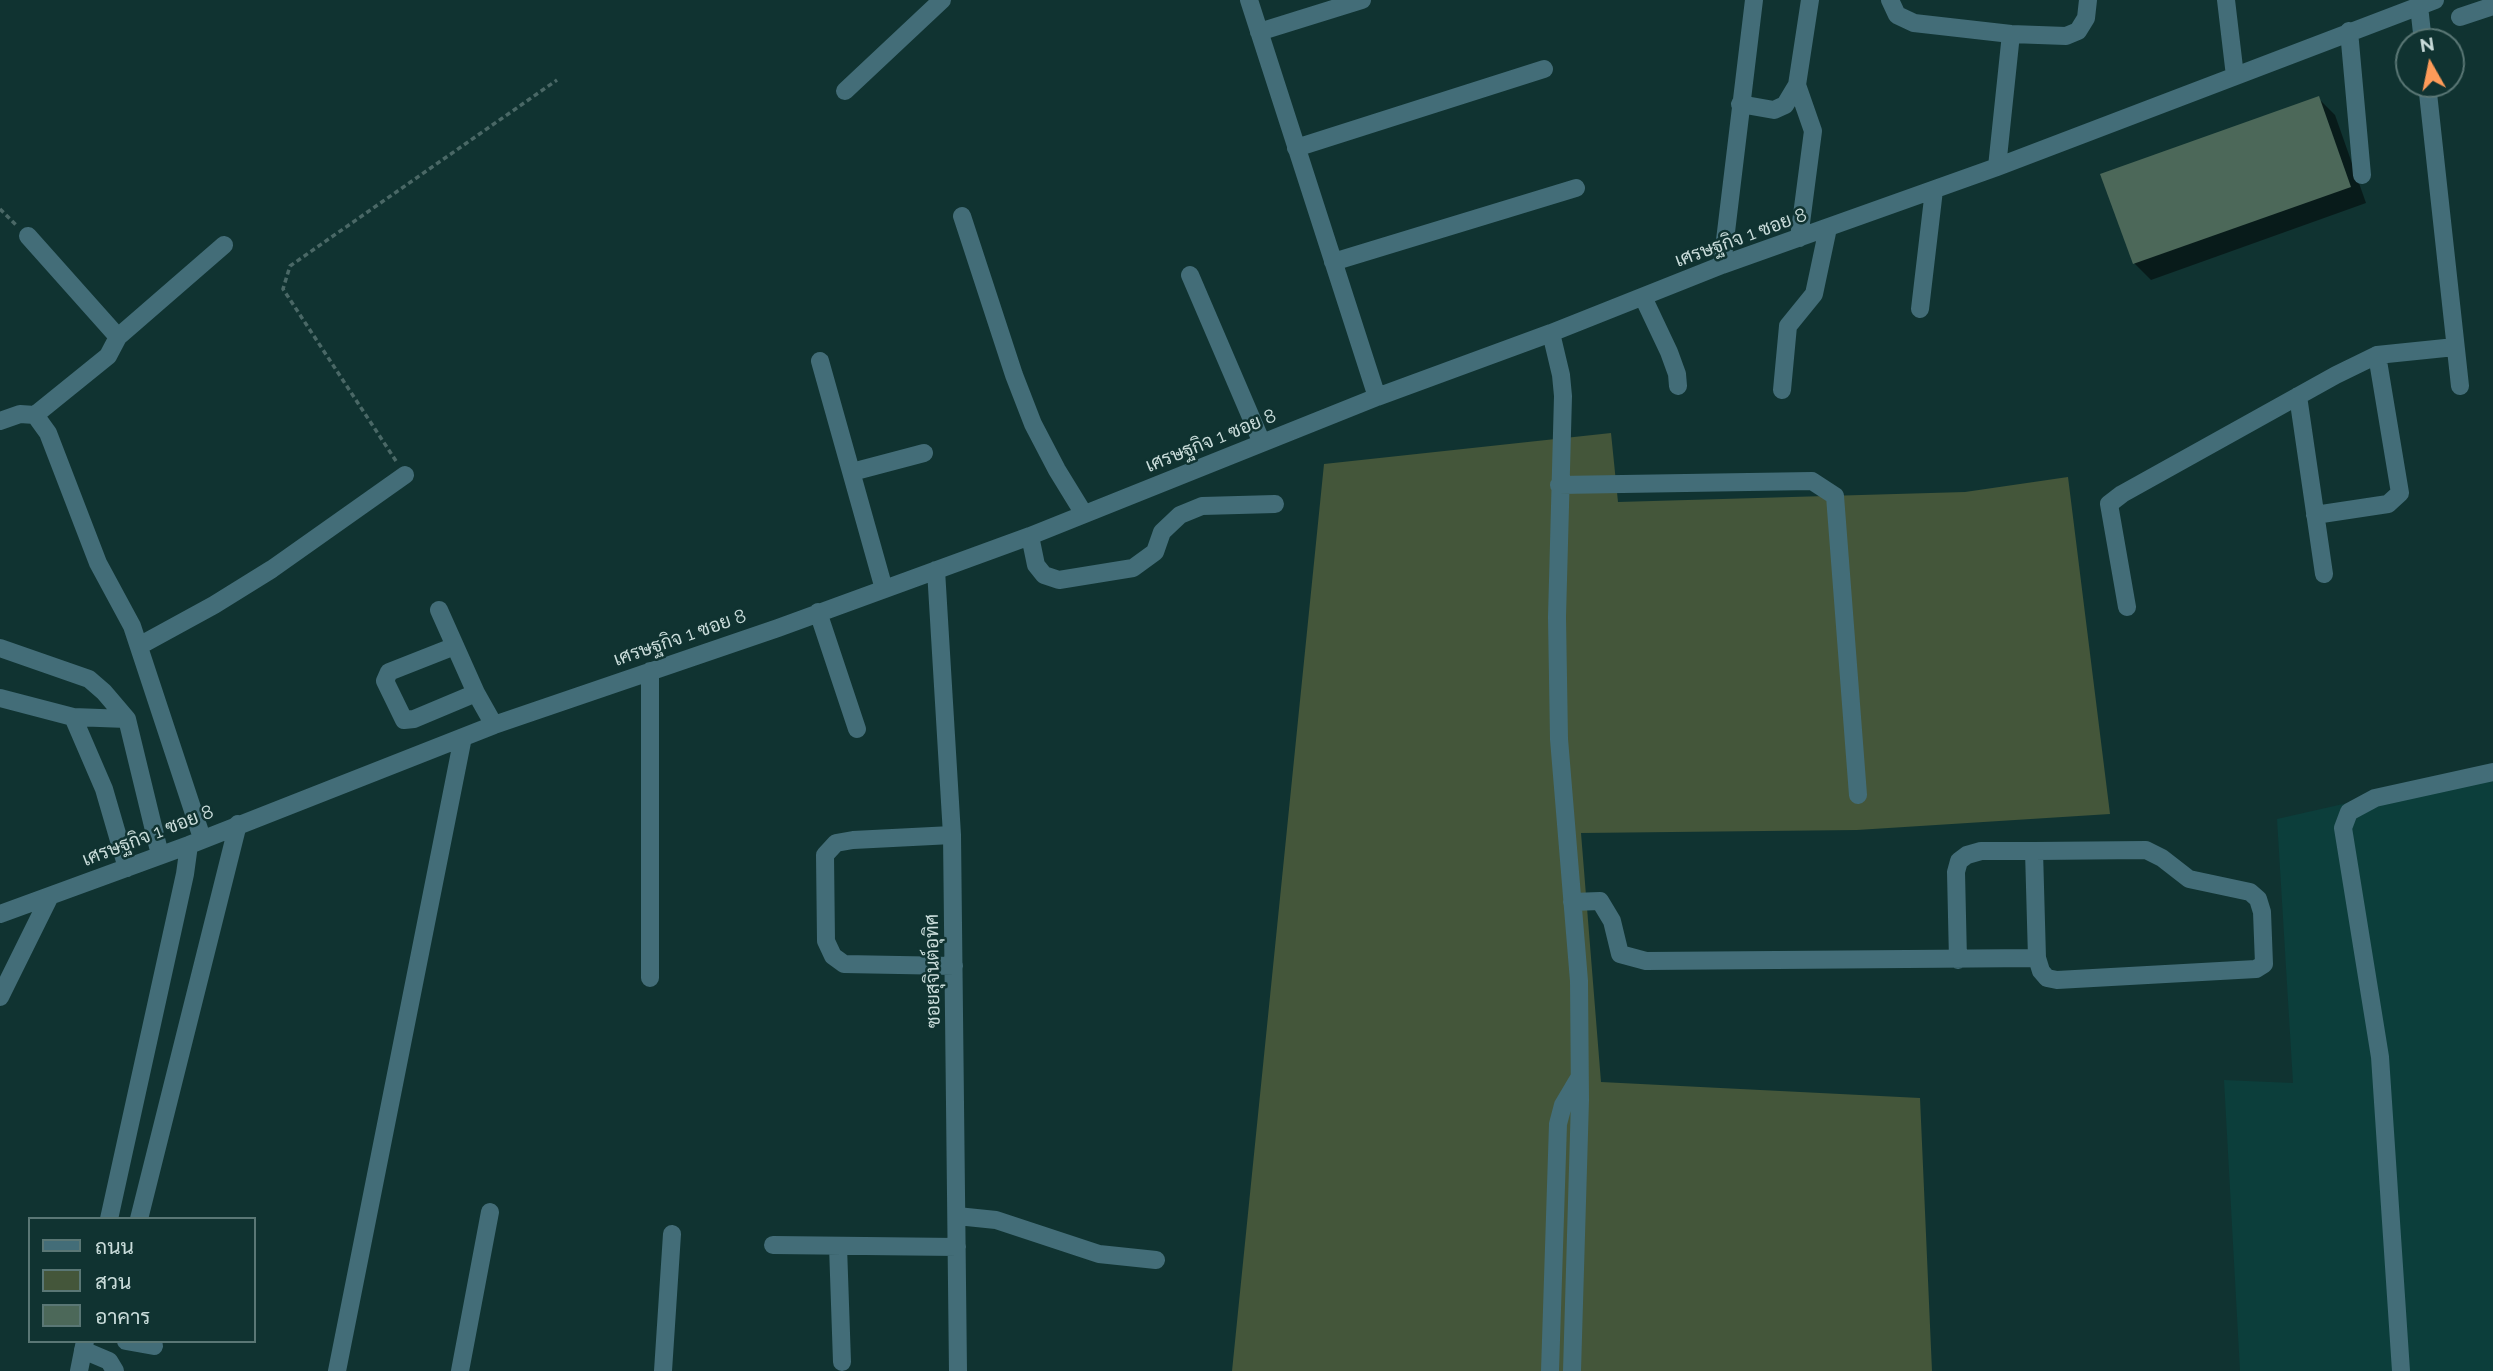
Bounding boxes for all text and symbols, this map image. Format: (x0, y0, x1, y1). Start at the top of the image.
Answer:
north arrow (2395, 28, 2465, 98)
text: N (2418, 32, 2436, 56)
street label: เศรษฐกิจ 1 ซอย 8 (1672, 204, 1810, 272)
street label: เศรษฐกิจ 1 ซอย 8 (1142, 404, 1280, 478)
street label: เศรษฐกิจ 1 ซอย 8 (611, 605, 749, 671)
street label: เศรษฐกิจ 1 ซอย 8 (79, 800, 217, 872)
street label: ซอยสุจินต์อุทิศ (921, 914, 945, 1028)
legend (28, 1217, 256, 1343)
text: ถนน (95, 1234, 134, 1259)
text: สวน (95, 1269, 131, 1294)
text: อาคาร (95, 1304, 151, 1329)

